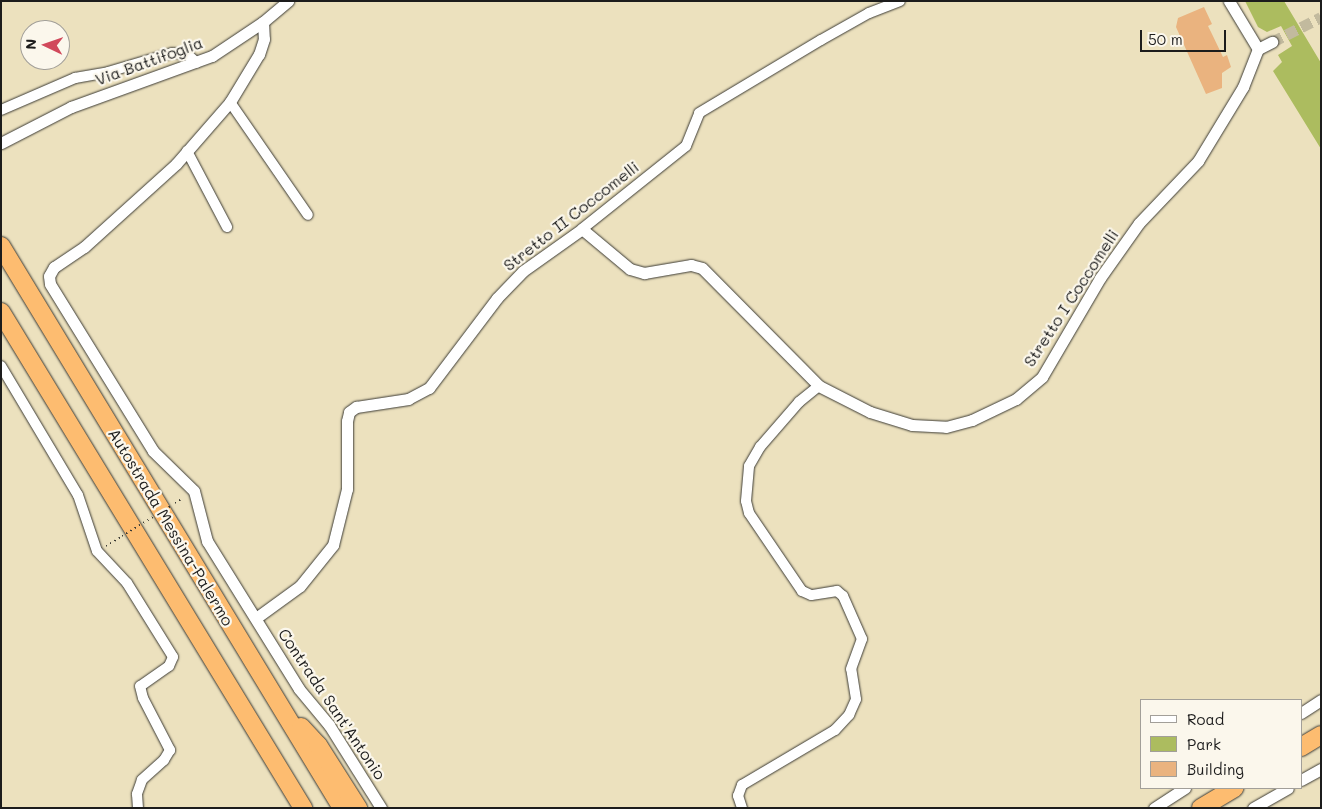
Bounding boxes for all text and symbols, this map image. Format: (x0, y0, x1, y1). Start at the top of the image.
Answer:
north arrow (20, 20, 70, 70)
scale bar (1142, 20, 1228, 52)
text: 50 m (1148, 29, 1183, 49)
street label: Via Battifoglia (93, 33, 205, 89)
text: N (21, 38, 40, 50)
street label: Stretto II Coccomelli (499, 157, 643, 275)
street label: Stretto I Coccomelli (1019, 226, 1123, 370)
street label: Autostrada Messina-Palermo (104, 425, 238, 629)
street label: Contrada Sant'Antonio (274, 625, 390, 783)
legend (1140, 699, 1302, 789)
text: Road (1187, 709, 1224, 729)
text: Park (1187, 734, 1221, 754)
text: Building (1187, 759, 1244, 779)

